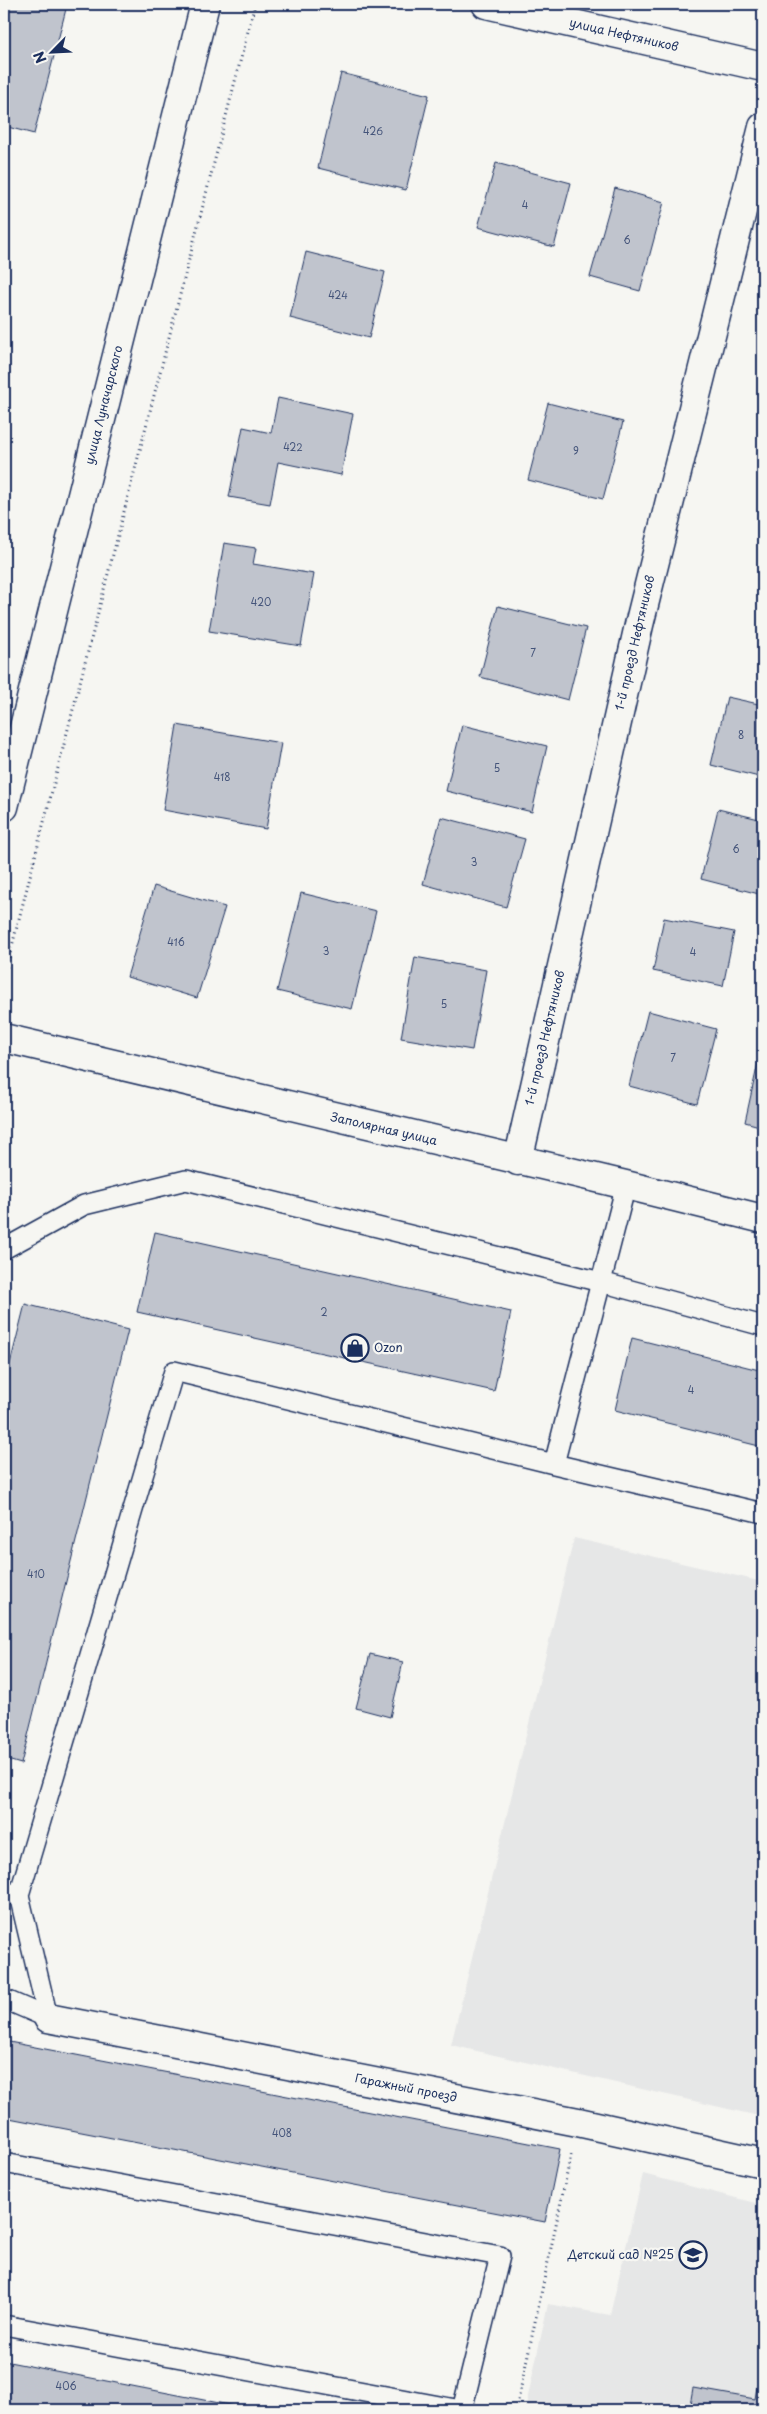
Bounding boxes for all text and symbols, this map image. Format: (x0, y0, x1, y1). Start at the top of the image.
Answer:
street label: улица Нефтяников (568, 13, 681, 55)
north arrow (28, 28, 78, 78)
text: N (28, 48, 52, 67)
house number: 426 (363, 123, 383, 138)
house number: 4 (522, 197, 529, 212)
house number: 6 (623, 232, 631, 247)
house number: 424 (328, 287, 348, 302)
street label: улица Луначарского (80, 343, 127, 466)
house number: 422 (283, 439, 303, 454)
house number: 9 (573, 443, 579, 458)
street label: 1-й проезд Нефтяников (610, 573, 658, 712)
house number: 420 (251, 594, 271, 609)
house number: 7 (530, 645, 536, 660)
house number: 8 (738, 727, 744, 742)
house number: 5 (494, 760, 500, 775)
house number: 418 (214, 769, 230, 784)
house number: 6 (732, 841, 740, 856)
house number: 3 (471, 854, 477, 869)
house number: 416 (167, 934, 185, 949)
house number: 3 (323, 943, 329, 958)
house number: 4 (690, 944, 697, 959)
street label: 1-й проезд Нефтяников (520, 968, 568, 1107)
house number: 5 (441, 996, 447, 1011)
house number: 7 (670, 1050, 676, 1065)
street label: Заполярная улица (329, 1107, 440, 1149)
house number: 2 (320, 1304, 328, 1319)
shop icon: Ozon (340, 1333, 370, 1363)
place label: Ozon (374, 1338, 403, 1356)
house number: 4 (688, 1382, 695, 1397)
house number: 410 (27, 1566, 45, 1581)
street label: Гаражный проезд (354, 2068, 459, 2106)
house number: 408 (272, 2125, 292, 2140)
school or university icon: Детский сад №25 (678, 2240, 708, 2270)
place label: Детский сад №25 (567, 2245, 674, 2263)
house number: 406 (56, 2378, 76, 2393)

